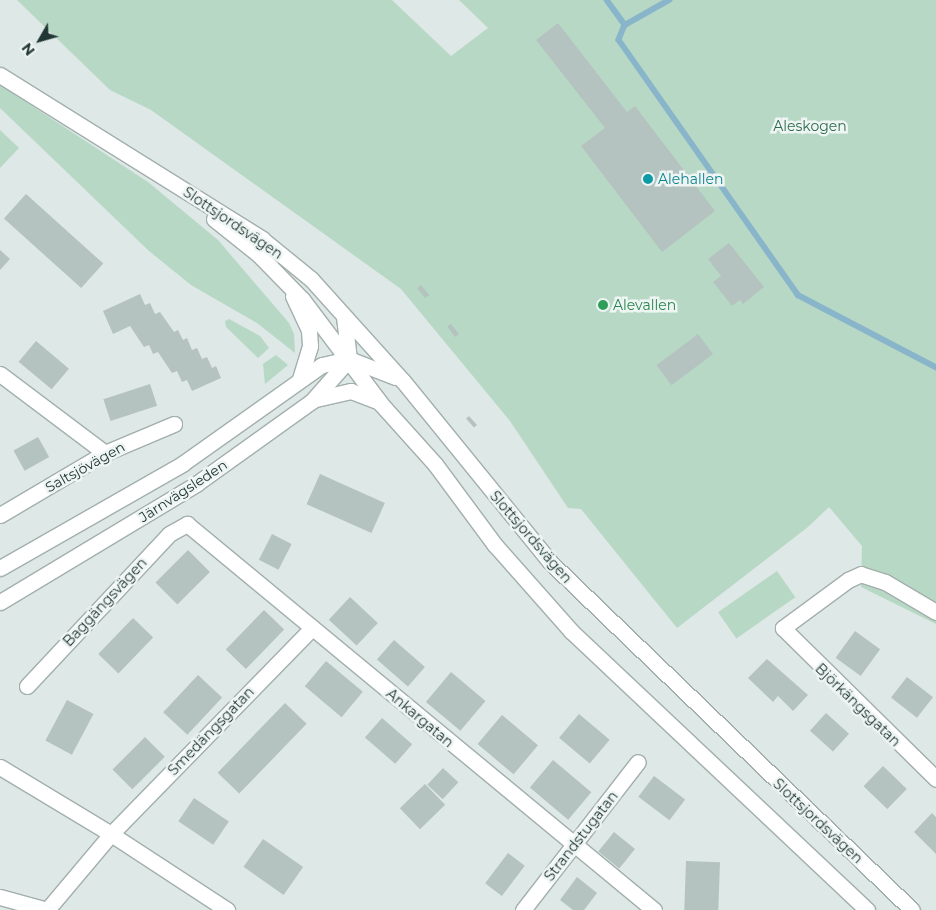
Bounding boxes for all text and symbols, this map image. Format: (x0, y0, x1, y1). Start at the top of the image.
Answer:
north arrow (15, 15, 65, 65)
text: N (18, 39, 39, 59)
park label: Aleskogen (773, 118, 847, 134)
place label: Alehallen (658, 171, 723, 187)
marker: Alehallen (642, 173, 654, 185)
street label: Slottsjordsvägen (180, 183, 286, 263)
place label: Alevallen (613, 297, 676, 313)
marker: Alevallen (597, 299, 609, 311)
street label: Saltsjövägen (42, 438, 128, 496)
street label: Järnvägsleden (136, 456, 230, 526)
street label: Slottsjordsvägen (486, 488, 576, 586)
street label: Baggängsvägen (60, 554, 150, 650)
street label: Björkängsgatan (812, 660, 904, 750)
street label: Smedängsgatan (164, 683, 258, 779)
street label: Ankargatan (383, 685, 457, 751)
street label: Slottsjordsvägen (770, 775, 866, 867)
street label: Strandstugatan (541, 788, 621, 884)

